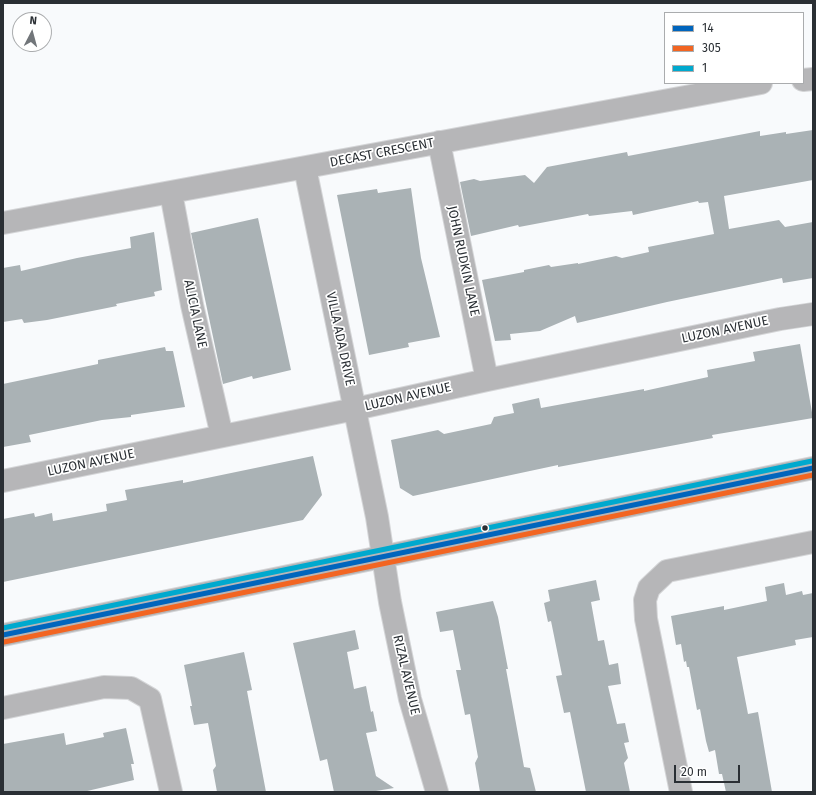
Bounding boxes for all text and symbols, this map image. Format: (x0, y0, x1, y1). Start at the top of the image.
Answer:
north arrow (12, 12, 52, 52)
legend (664, 12, 804, 84)
text: N (29, 14, 38, 27)
text: 14 (702, 21, 714, 35)
text: 305 (702, 41, 721, 55)
text: 1 (702, 61, 707, 75)
street label: DECAST CRESCENT (329, 135, 435, 171)
street label: JOHN RUDKIN LANE (444, 204, 482, 318)
street label: ALICIA LANE (180, 278, 210, 350)
street label: VILLA ADA DRIVE (322, 291, 358, 387)
street label: LUZON AVENUE (680, 313, 770, 347)
street label: LUZON AVENUE (363, 379, 453, 415)
street label: LUZON AVENUE (46, 446, 136, 480)
unlabelled marker (480, 523, 490, 533)
street label: RIZAL AVENUE (389, 633, 423, 717)
scale bar (676, 757, 742, 783)
text: 20 m (681, 765, 707, 779)

